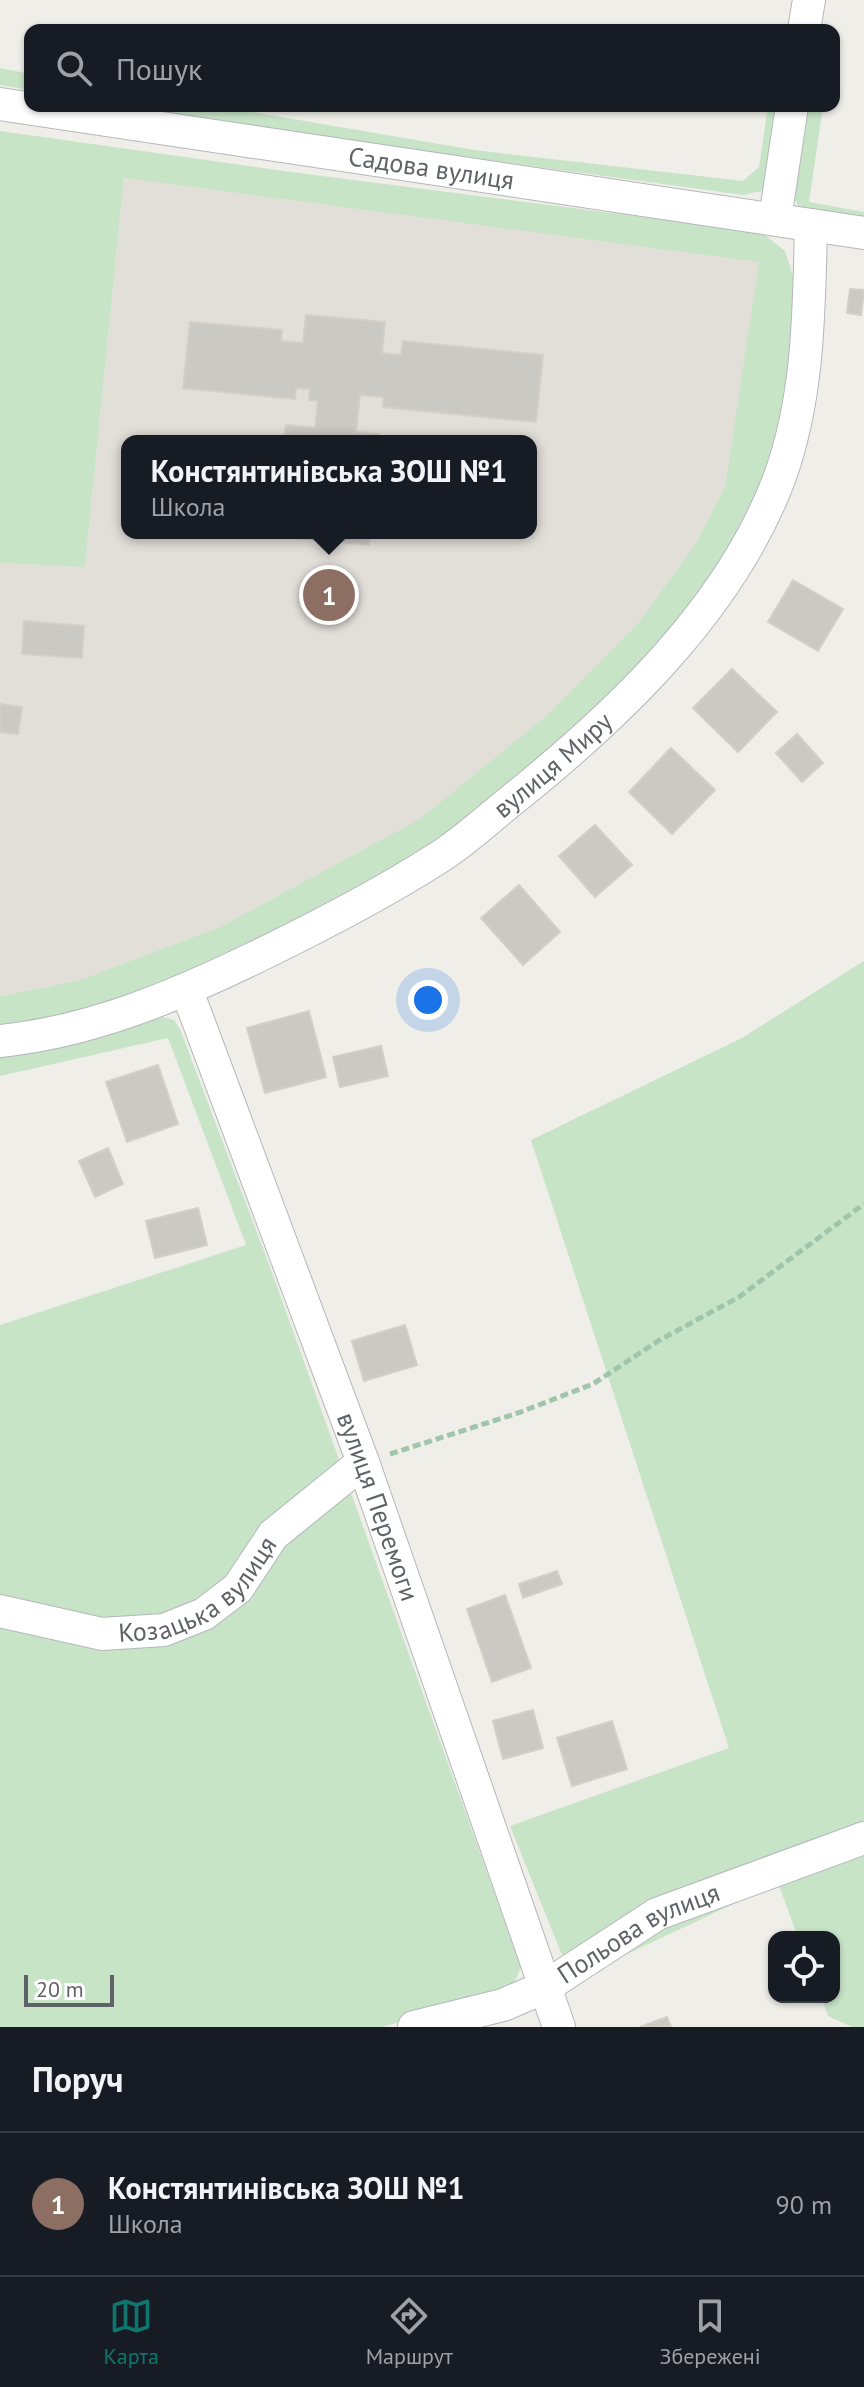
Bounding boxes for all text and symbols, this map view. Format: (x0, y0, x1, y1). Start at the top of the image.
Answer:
search box (24, 24, 840, 112)
icon: search (52, 46, 96, 90)
text: Пошук (116, 49, 202, 88)
street label: Садова вулиця (346, 139, 516, 197)
popup (121, 435, 537, 539)
text: Констянтинівська ЗОШ №1 (151, 451, 507, 490)
text: Школа (151, 490, 225, 523)
pin: 1 (303, 565, 355, 625)
street label: вулиця Миру (486, 705, 619, 825)
your location (408, 980, 448, 1020)
street label: вулиця Перемоги (330, 1408, 427, 1605)
street label: Козацька вулиця (117, 1530, 283, 1649)
street label: Польова вулиця (551, 1875, 724, 1991)
map controls (768, 1931, 840, 2003)
button: locate (768, 1931, 840, 2003)
scale bar (24, 1971, 114, 2007)
text: 20 m (36, 1975, 84, 2003)
text: Поруч (32, 2057, 123, 2101)
text: Констянтинівська ЗОШ №1 (108, 2168, 465, 2207)
text: 1 (51, 2188, 65, 2221)
text: 90 m (776, 2188, 832, 2221)
text: Школа (108, 2207, 183, 2240)
tab: Карта (103, 2294, 159, 2370)
tab: Маршрут (366, 2294, 453, 2370)
tab: Збережені (660, 2294, 761, 2370)

